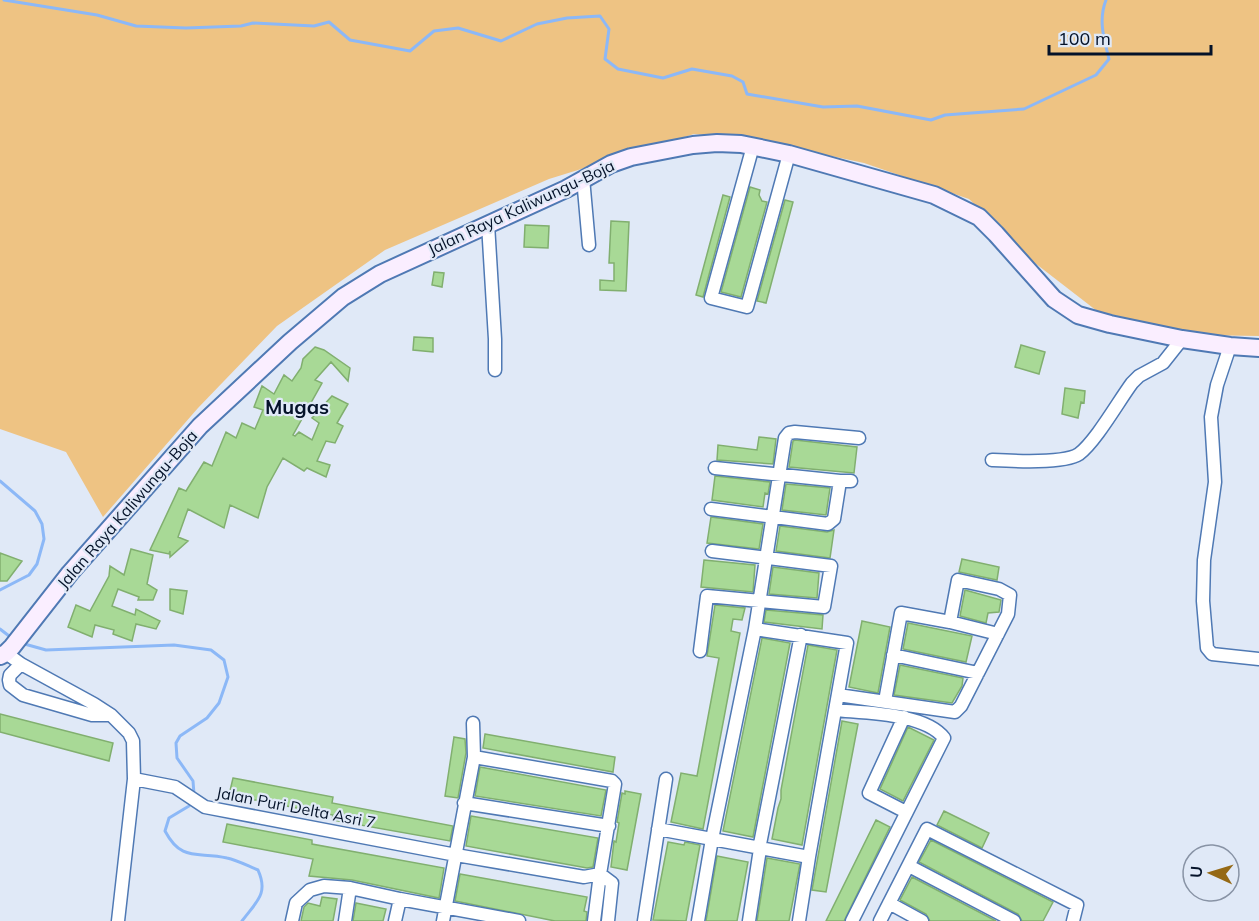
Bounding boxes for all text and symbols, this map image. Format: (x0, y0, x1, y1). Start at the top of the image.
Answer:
scale bar (1049, 18, 1211, 56)
text: 100 m (1058, 27, 1111, 50)
street label: Jalan Raya Kaliwungu-Boja (425, 155, 617, 259)
district label: Mugas (265, 394, 329, 419)
street label: Jalan Raya Kaliwungu-Boja (53, 426, 201, 592)
street label: Jalan Puri Delta Asri 7 (215, 782, 377, 832)
north arrow (1181, 843, 1241, 903)
text: U (1186, 865, 1206, 879)

